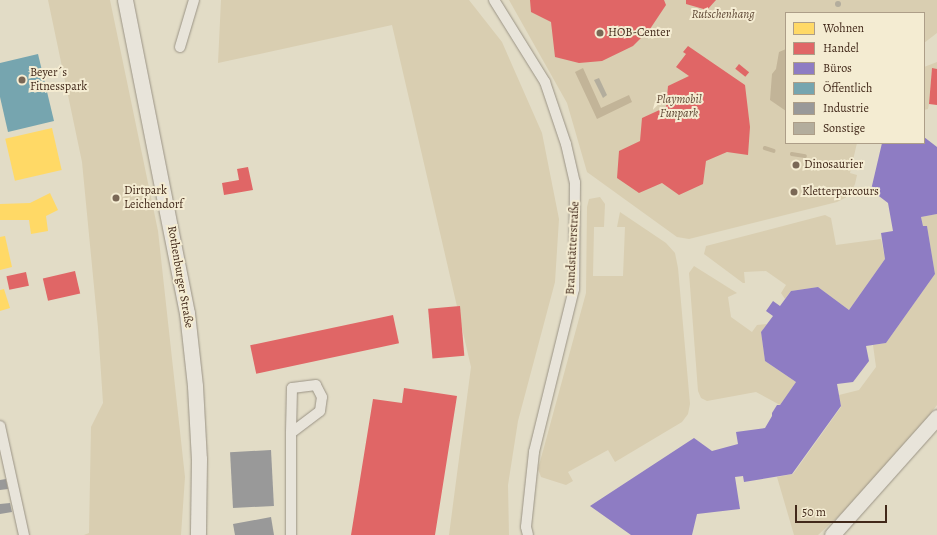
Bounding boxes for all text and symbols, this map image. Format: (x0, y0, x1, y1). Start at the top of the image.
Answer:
park label: Rutschenhang (692, 8, 754, 22)
legend (785, 12, 925, 144)
text: Wohnen (823, 20, 864, 36)
place label: HOB-Center (608, 26, 670, 40)
marker: HOB-Center (595, 28, 605, 38)
text: Handel (823, 40, 859, 56)
text: Büros (823, 60, 852, 76)
place label: Beyer´s Fitnesspark (30, 66, 87, 94)
marker: Beyer´s Fitnesspark (17, 75, 27, 85)
text: Öffentlich (823, 80, 872, 96)
park label: Playmobil Funpark (656, 93, 702, 121)
text: Industrie (823, 100, 869, 116)
text: Sonstige (823, 120, 865, 136)
place label: Dinosaurier (804, 158, 863, 172)
marker: Dinosaurier (791, 160, 801, 170)
place label: Dirtpark Leichendorf (124, 184, 183, 212)
place label: Kletterparcours (802, 185, 879, 199)
marker: Kletterparcours (789, 187, 799, 197)
marker: Dirtpark Leichendorf (111, 193, 121, 203)
street label: Brandstätterstraße (563, 201, 583, 295)
street label: Rothenburger Straße (164, 225, 196, 329)
scale bar (797, 497, 889, 523)
text: 50 m (802, 504, 826, 520)

